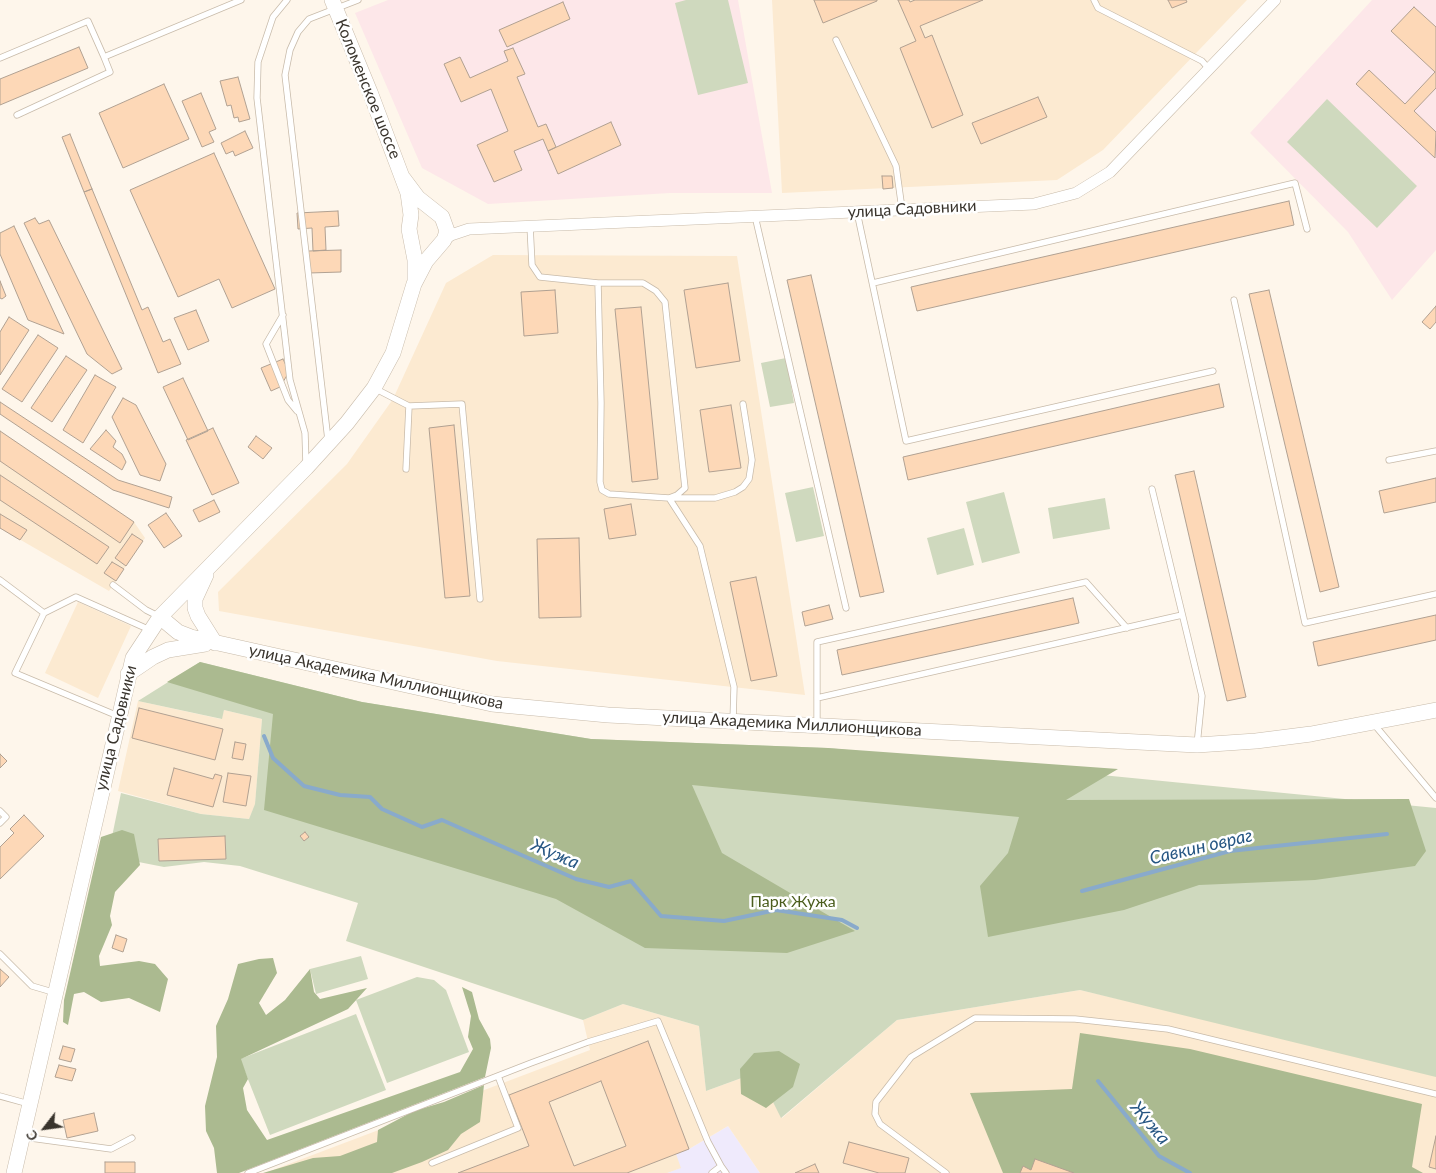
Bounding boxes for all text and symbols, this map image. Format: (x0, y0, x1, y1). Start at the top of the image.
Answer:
street label: Коломенское шоссе (331, 16, 405, 162)
street label: улица Садовники (847, 196, 977, 222)
street label: улица Академика Миллионщикова (247, 641, 505, 713)
street label: улица Садовники (91, 663, 141, 793)
street label: улица Академика Миллионщикова (662, 708, 922, 740)
water label: Савкин овраг (1148, 825, 1254, 869)
water label: Жужа (528, 834, 582, 874)
park label: Парк Жужа (750, 892, 836, 912)
water label: Жужа (1126, 1097, 1174, 1149)
north arrow (20, 1103, 70, 1153)
text: С (22, 1127, 41, 1144)

